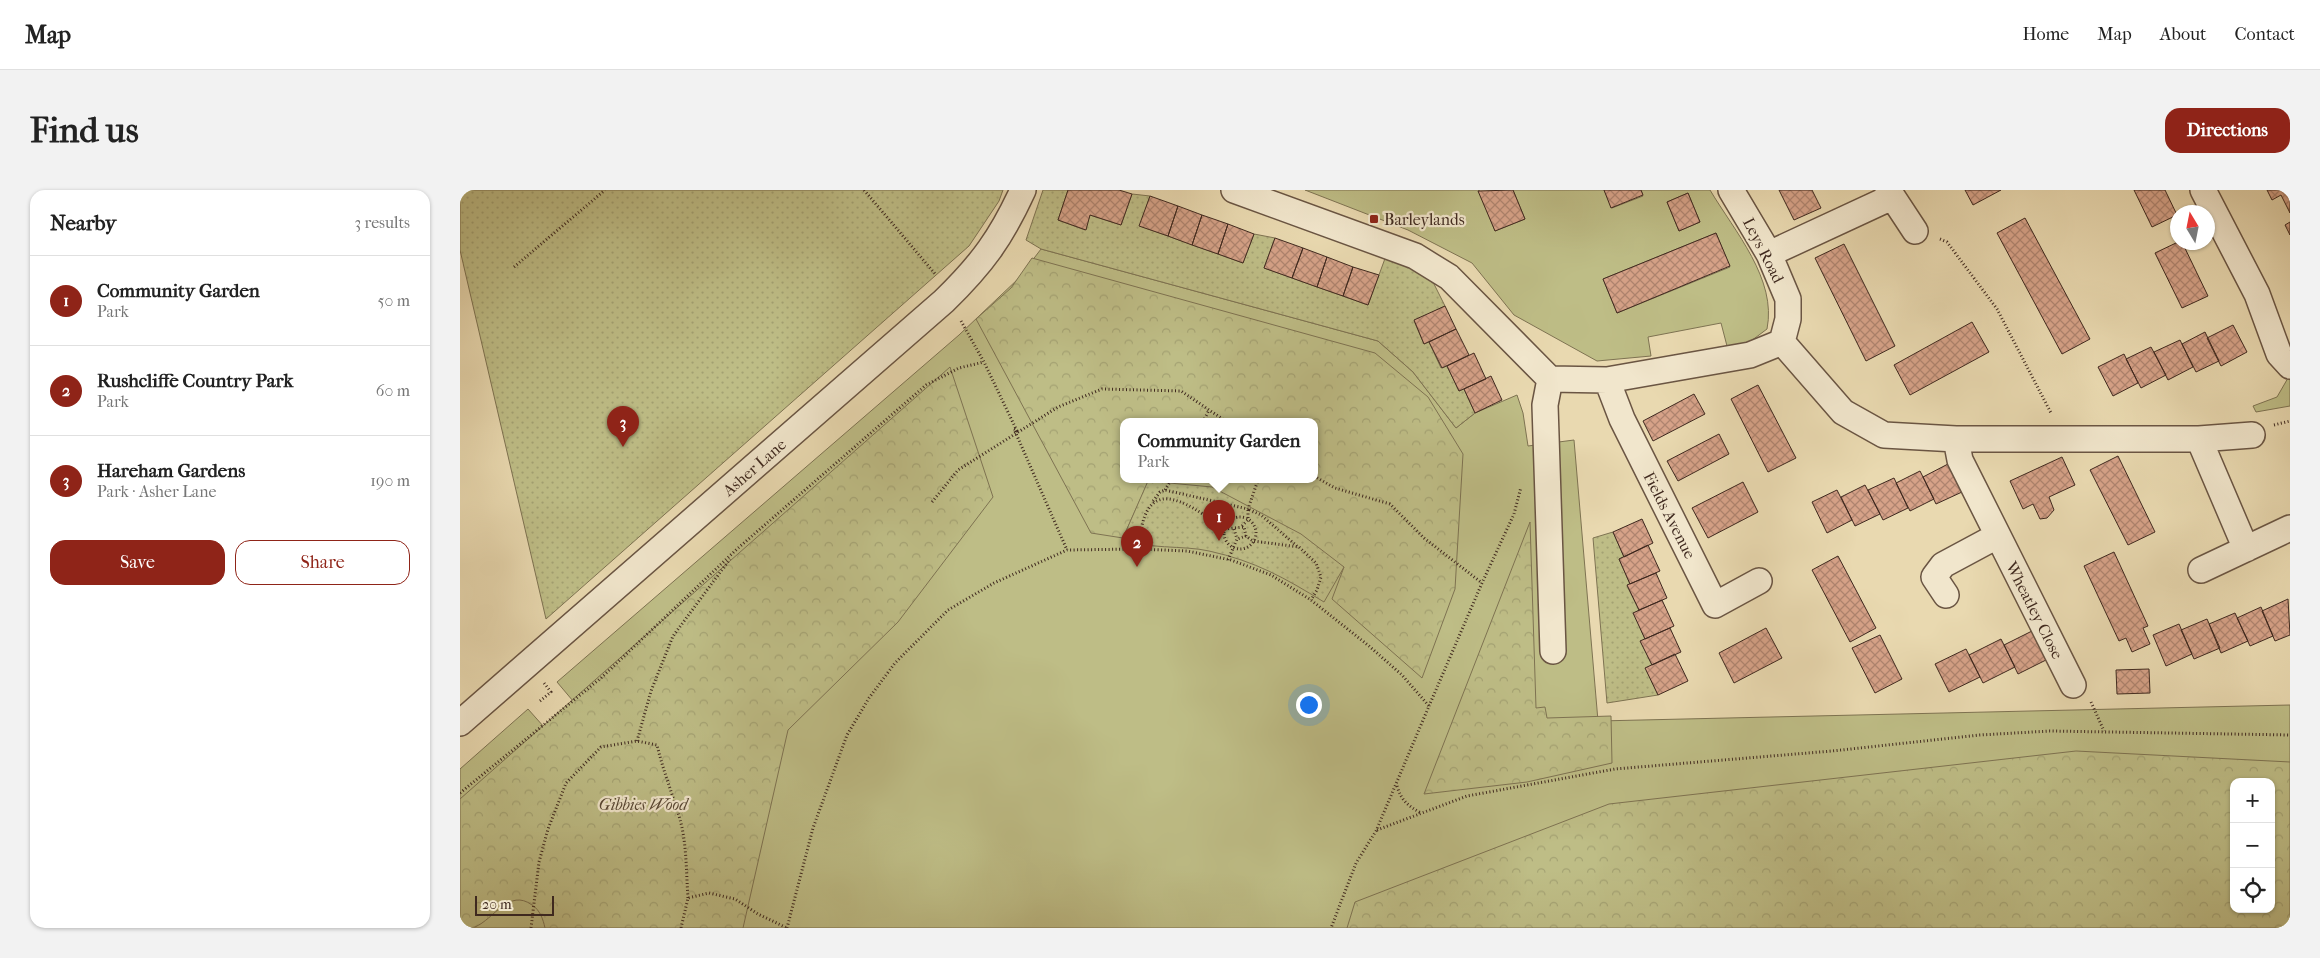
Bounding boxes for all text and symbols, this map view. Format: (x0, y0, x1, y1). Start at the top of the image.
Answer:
text: Map (25, 21, 71, 49)
text: Home (2022, 24, 2069, 45)
text: Map (2097, 24, 2132, 45)
text: About (2160, 24, 2206, 45)
text: Contact (2234, 24, 2295, 45)
button: Directions (2165, 108, 2290, 153)
text: Find us (30, 110, 139, 151)
north arrow (2170, 205, 2215, 250)
place label: Barleylands (1384, 210, 1465, 229)
text: Nearby (50, 211, 116, 235)
text: 3 results (354, 213, 410, 232)
marker: Barleylands (1368, 213, 1380, 225)
street label: Leys Road (1739, 214, 1788, 286)
text: Community Garden (97, 280, 260, 302)
text: 1 (63, 291, 69, 310)
text: 50 m (378, 291, 410, 310)
text: Park (97, 302, 129, 321)
text: Rushcliffe Country Park (97, 370, 293, 392)
text: 2 (62, 381, 70, 400)
text: 60 m (376, 381, 410, 400)
text: Park (97, 392, 129, 411)
pin: 3 (607, 406, 639, 447)
popup (1120, 418, 1318, 483)
text: Community Garden (1138, 430, 1300, 452)
street label: Asher Lane (718, 435, 790, 501)
text: Park (1138, 452, 1169, 471)
text: Hareham Gardens (97, 460, 245, 482)
street label: Fields Avenue (1640, 469, 1700, 562)
text: 3 (63, 471, 69, 490)
text: 190 m (370, 471, 410, 490)
text: Park · Asher Lane (97, 482, 216, 501)
pin: 1 (1203, 500, 1235, 541)
pin: 2 (1121, 526, 1153, 567)
button: Save (50, 540, 225, 585)
button: Share (235, 540, 410, 585)
street label: Wheatley Close (2001, 558, 2067, 662)
your location (1296, 692, 1322, 718)
map controls (2230, 778, 2275, 913)
button: + (2230, 778, 2275, 823)
park label: Gibbies Wood (599, 795, 689, 814)
button: − (2230, 823, 2275, 868)
button: locate (2230, 868, 2275, 913)
scale bar (475, 893, 554, 916)
text: 20 m (482, 896, 512, 913)

